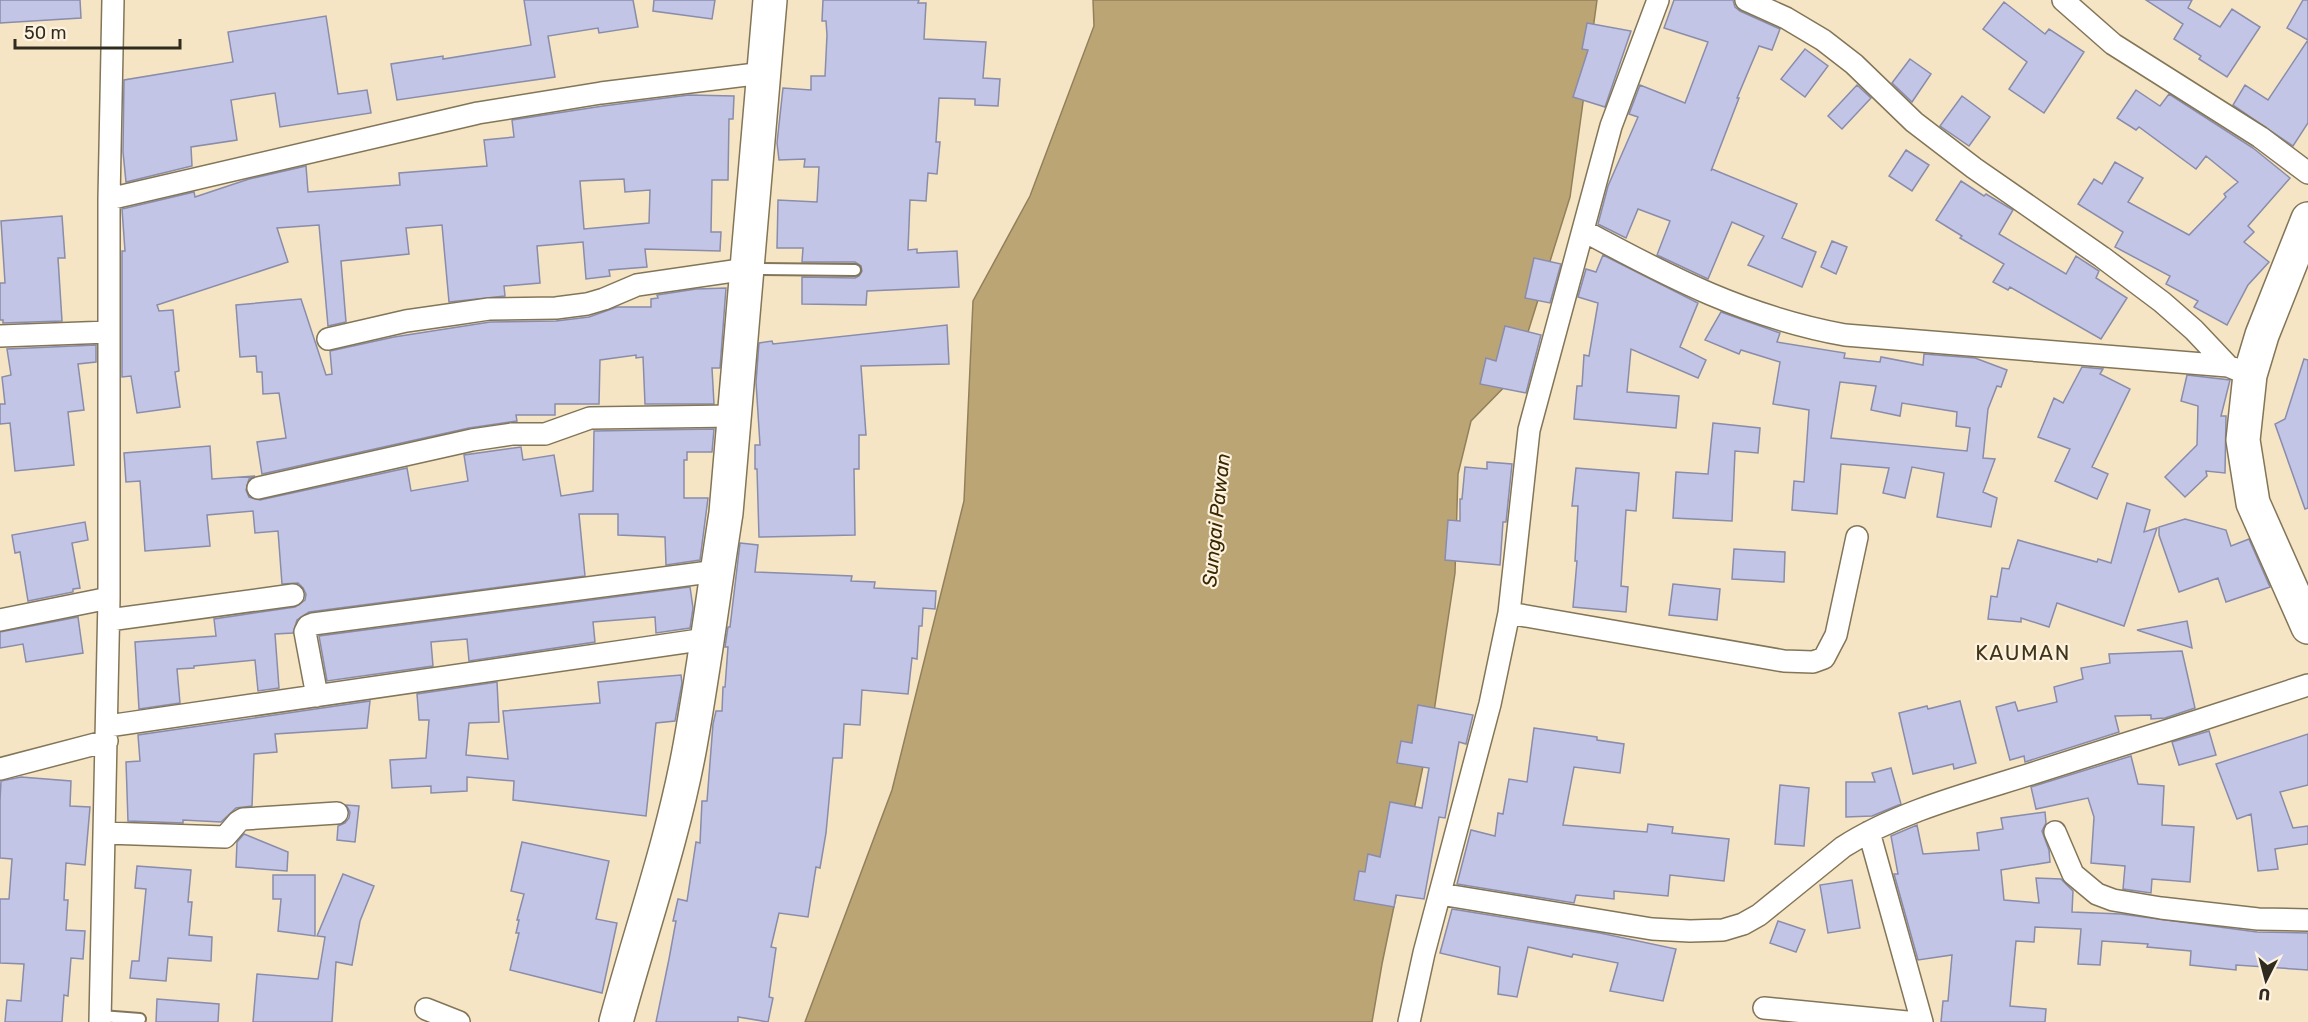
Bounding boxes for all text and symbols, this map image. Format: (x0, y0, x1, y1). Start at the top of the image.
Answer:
scale bar (15, 12, 180, 50)
text: 50 m (24, 22, 67, 44)
water label: Sungai Pawan (1197, 452, 1235, 588)
district label: KAUMAN (1975, 640, 2071, 665)
north arrow (2236, 950, 2296, 1010)
text: U (2258, 984, 2271, 1004)

